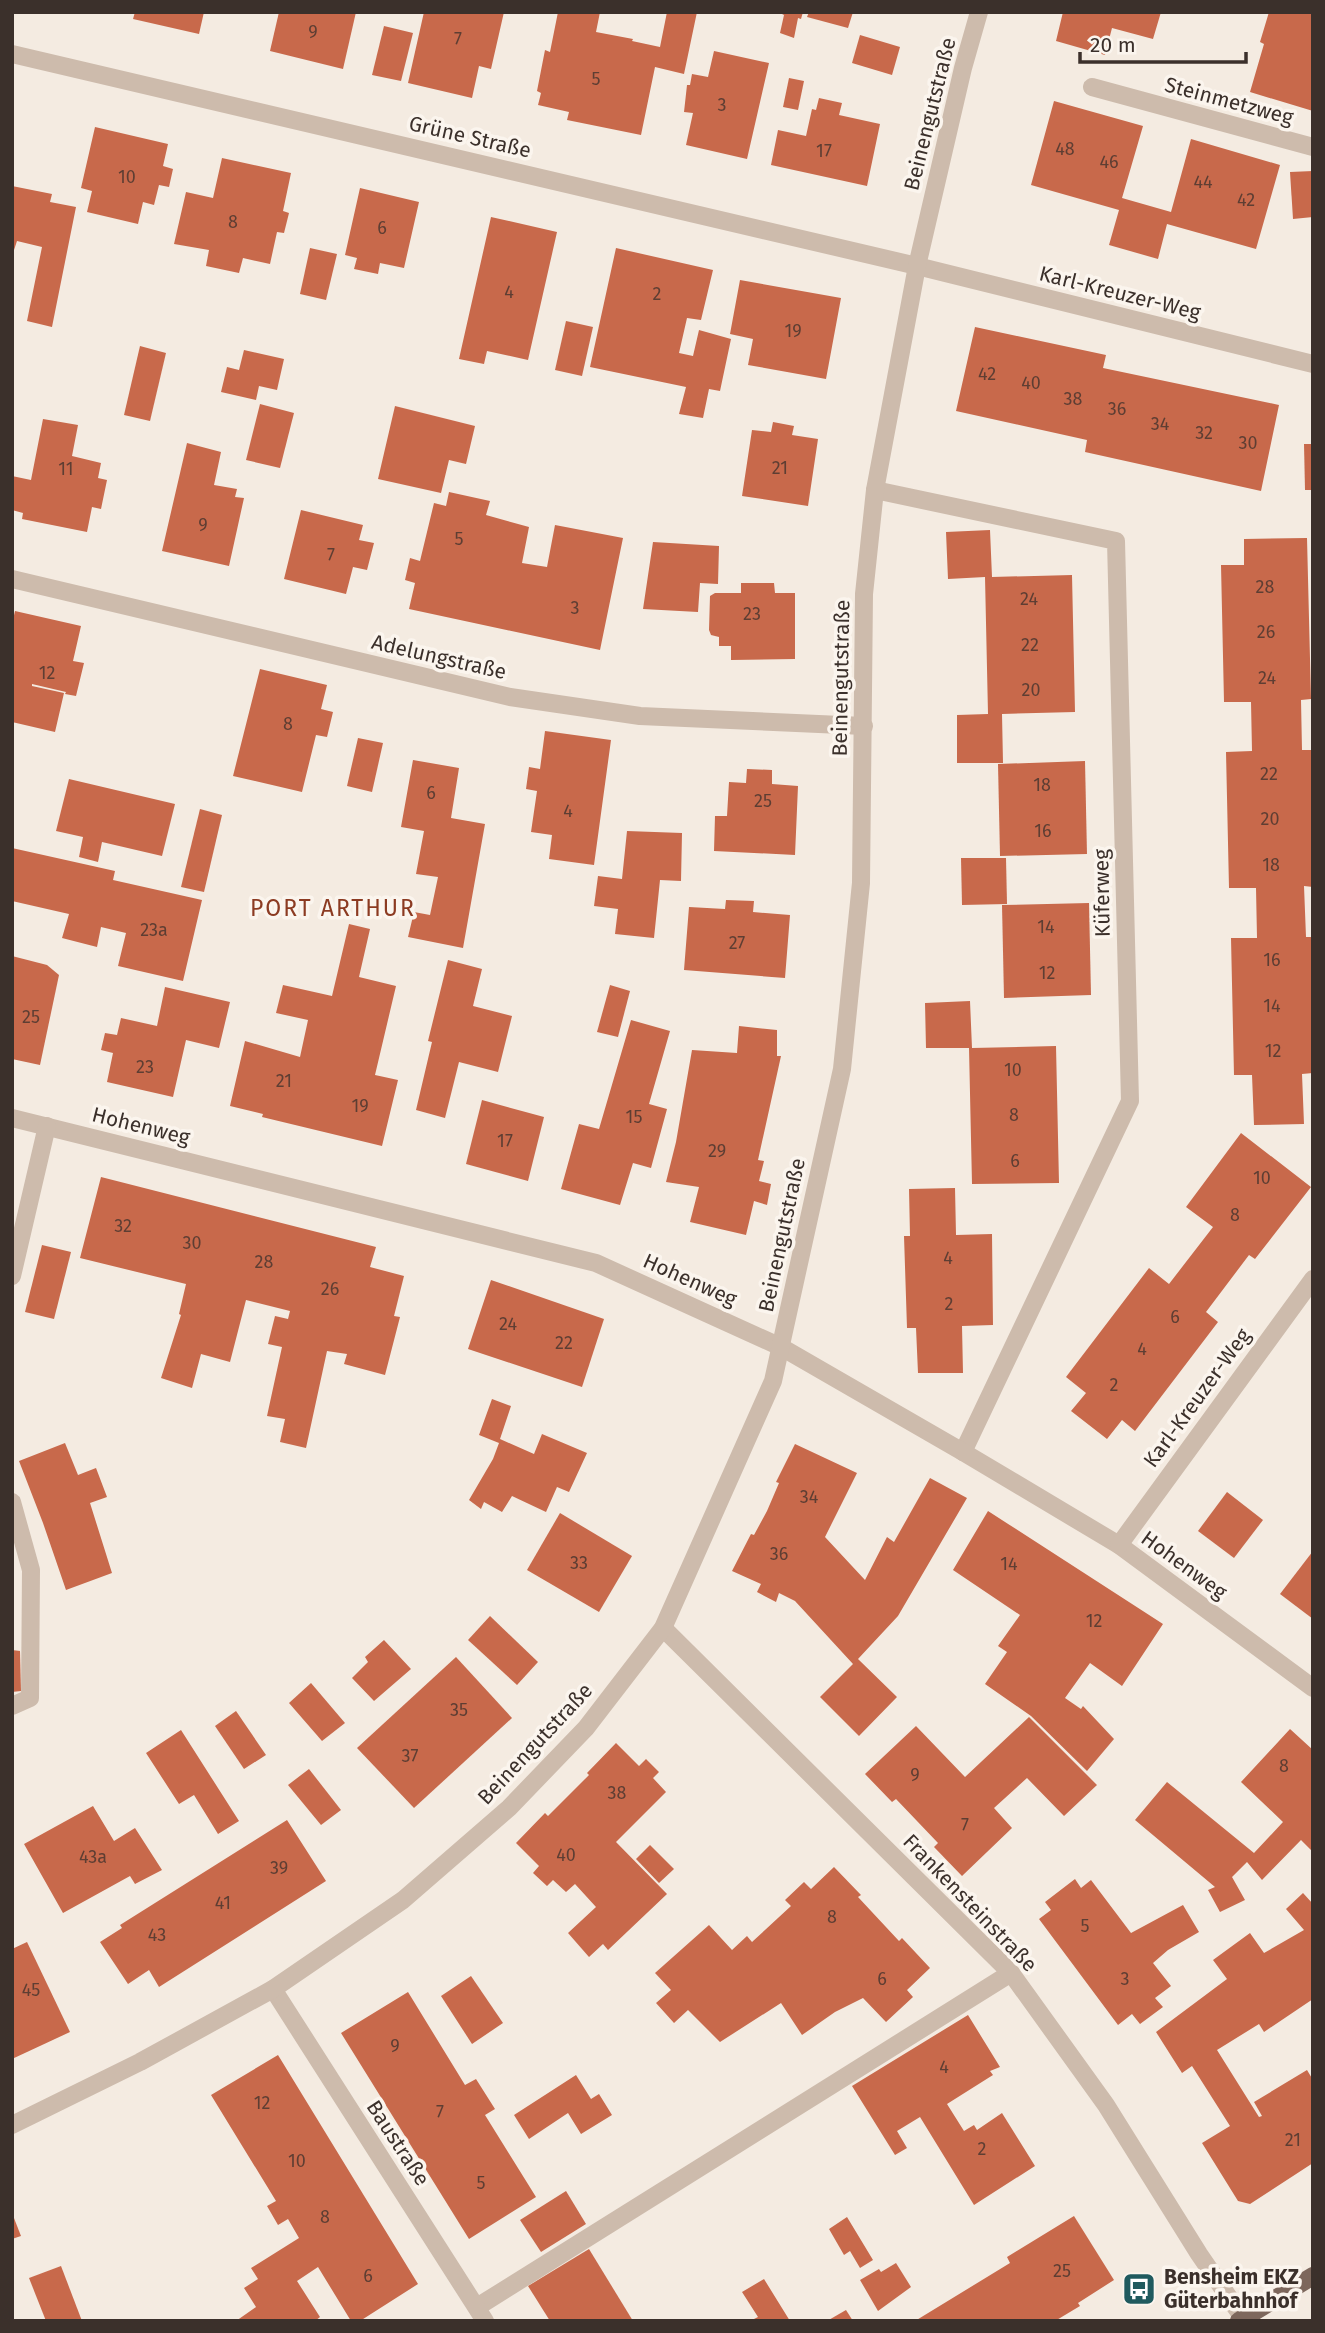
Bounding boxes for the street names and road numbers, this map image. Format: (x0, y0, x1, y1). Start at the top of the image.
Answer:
street label: Beinengutstraße (898, 35, 962, 193)
street label: Steinmetzweg (1162, 71, 1296, 131)
street label: Grüne Straße (406, 110, 534, 164)
street label: Karl-Kreuzer-Weg (1037, 260, 1204, 326)
street label: Beinengutstraße (827, 599, 855, 757)
street label: Adelungstraße (369, 629, 509, 685)
street label: Küferweg (1088, 849, 1116, 937)
street label: Hohenweg (89, 1101, 193, 1151)
street label: Beinengutstraße (753, 1156, 811, 1314)
street label: Hohenweg (639, 1248, 741, 1312)
street label: Karl-Kreuzer-Weg (1138, 1323, 1256, 1473)
street label: Hohenweg (1136, 1525, 1232, 1605)
street label: Beinengutstraße (472, 1678, 598, 1810)
street label: Frankensteinstraße (897, 1829, 1043, 1977)
street label: Baustraße (361, 2095, 435, 2191)

